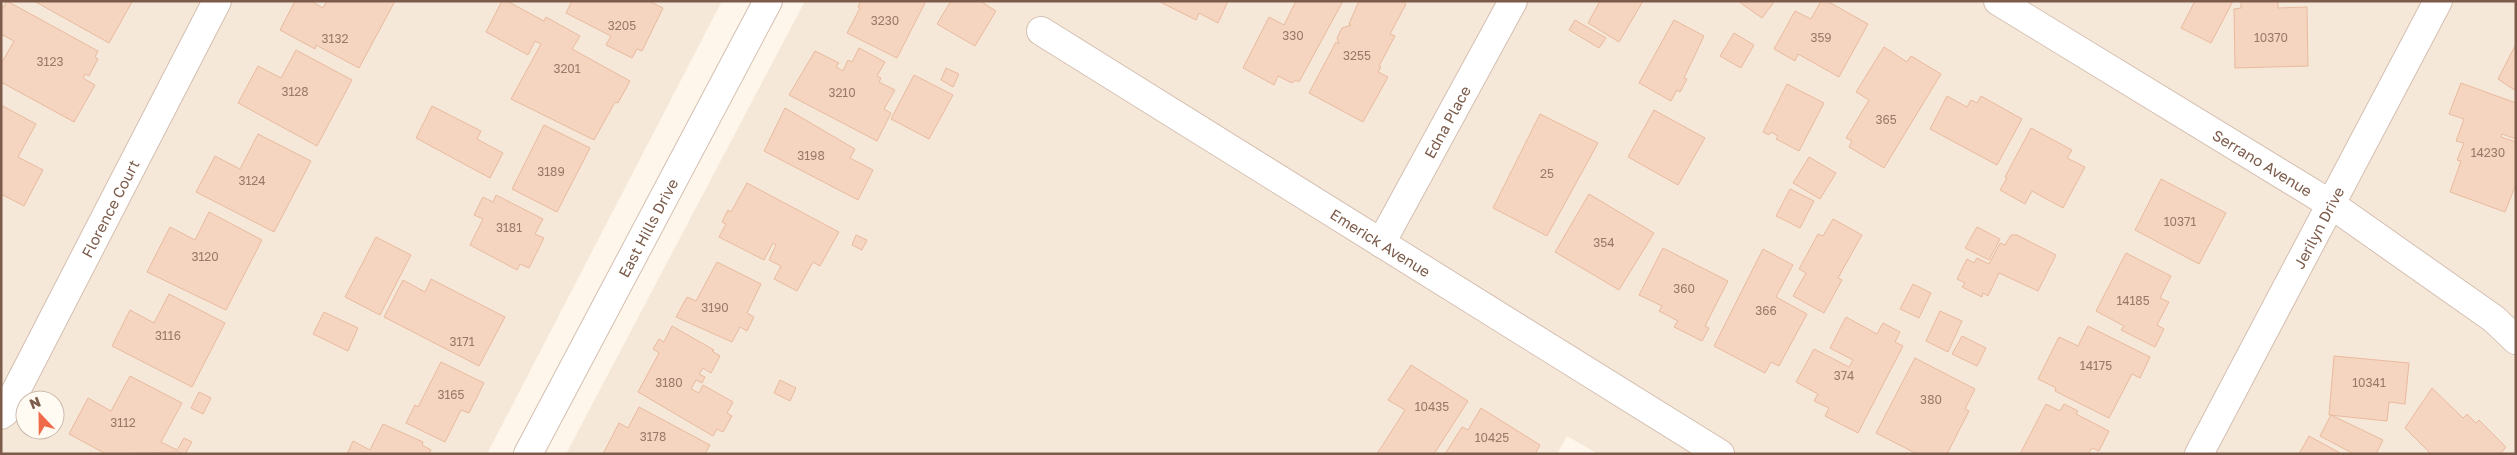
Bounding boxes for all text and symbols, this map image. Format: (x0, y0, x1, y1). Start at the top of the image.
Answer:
house number: 3230 (871, 13, 899, 28)
house number: 3205 (608, 18, 636, 33)
house number: 330 (1282, 28, 1304, 43)
house number: 359 (1810, 30, 1832, 45)
house number: 10370 (2254, 30, 2288, 45)
house number: 3132 (322, 31, 348, 46)
house number: 3255 (1343, 48, 1371, 63)
house number: 3123 (37, 54, 63, 69)
house number: 3201 (553, 61, 581, 76)
street label: Edna Place (1420, 82, 1474, 161)
house number: 3128 (281, 84, 309, 99)
house number: 3210 (828, 85, 856, 100)
house number: 365 (1875, 112, 1897, 127)
street label: Serrano Avenue (2209, 125, 2316, 200)
house number: 14230 (2471, 145, 2505, 160)
house number: 3198 (797, 148, 825, 163)
street label: Florence Court (77, 157, 143, 260)
house number: 3189 (537, 164, 565, 179)
house number: 25 (1540, 166, 1554, 181)
house number: 3124 (238, 173, 266, 188)
street label: East Hills Drive (614, 175, 682, 280)
street label: Jerilyn Drive (2289, 183, 2348, 272)
street label: Emerick Avenue (1327, 205, 1434, 281)
house number: 10371 (2164, 214, 2196, 229)
house number: 3181 (496, 220, 522, 235)
house number: 354 (1593, 235, 1615, 250)
house number: 3120 (191, 249, 219, 264)
house number: 360 (1673, 281, 1695, 296)
house number: 14185 (2116, 293, 2150, 308)
house number: 3190 (701, 300, 729, 315)
house number: 366 (1755, 303, 1777, 318)
house number: 3116 (155, 328, 181, 343)
house number: 3171 (449, 334, 475, 349)
house number: 14175 (2080, 358, 2112, 373)
house number: 374 (1834, 368, 1854, 383)
house number: 3180 (655, 375, 683, 390)
house number: 10341 (2352, 375, 2386, 390)
house number: 3165 (437, 387, 465, 402)
north arrow (15, 390, 65, 440)
house number: 380 (1920, 392, 1942, 407)
text: N (27, 393, 43, 412)
house number: 10435 (1415, 399, 1449, 414)
house number: 3112 (110, 415, 136, 430)
house number: 3178 (640, 429, 666, 444)
house number: 10425 (1475, 430, 1509, 445)

